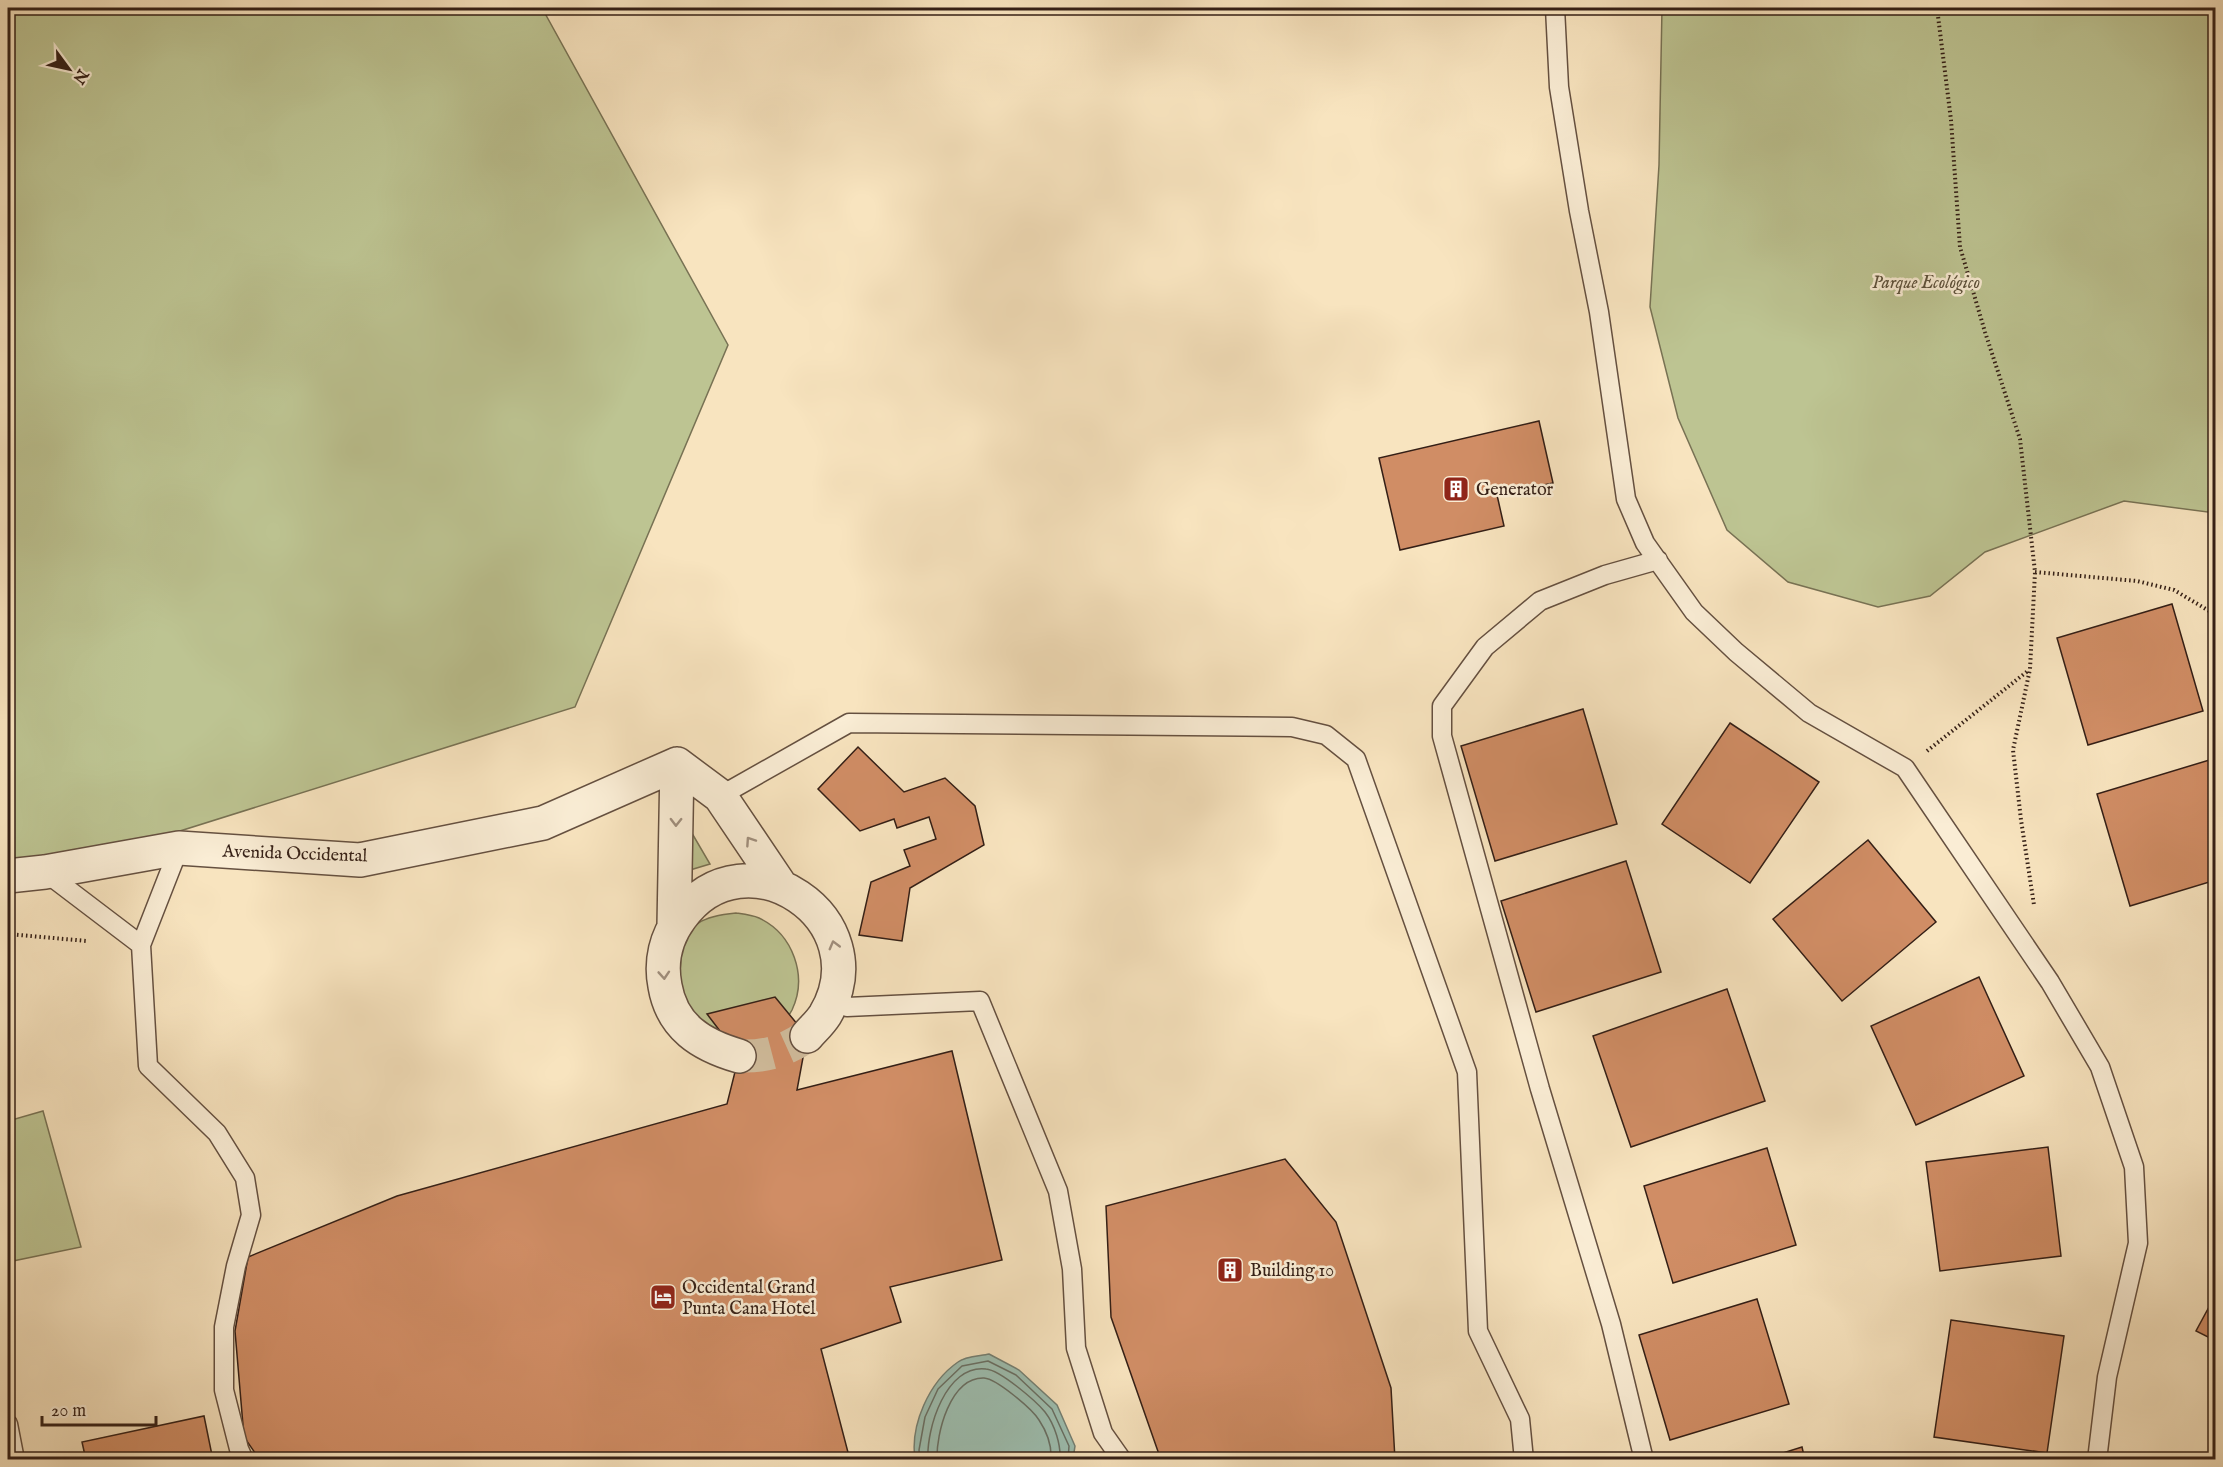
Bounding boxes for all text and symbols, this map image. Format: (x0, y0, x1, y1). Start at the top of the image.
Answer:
north arrow (39, 39, 99, 99)
text: N (68, 64, 93, 87)
park label: Parque Ecológico (1872, 272, 1980, 295)
building icon: Generator (1441, 474, 1471, 504)
place label: Generator (1476, 479, 1554, 502)
one-way arrow (670, 818, 682, 827)
one-way arrow (746, 836, 757, 847)
street label: Avenida Occidental (221, 840, 368, 869)
one-way arrow (828, 940, 841, 950)
one-way arrow (657, 970, 670, 980)
building icon: Building 10 (1215, 1255, 1245, 1285)
place label: Building 10 (1250, 1260, 1334, 1283)
place label: Occidental Grand Punta Cana Hotel (682, 1277, 816, 1321)
hotel icon: Occidental Grand Punta Cana Hotel (648, 1282, 678, 1312)
scale bar (42, 1389, 156, 1427)
text: 20 m (51, 1400, 86, 1423)

